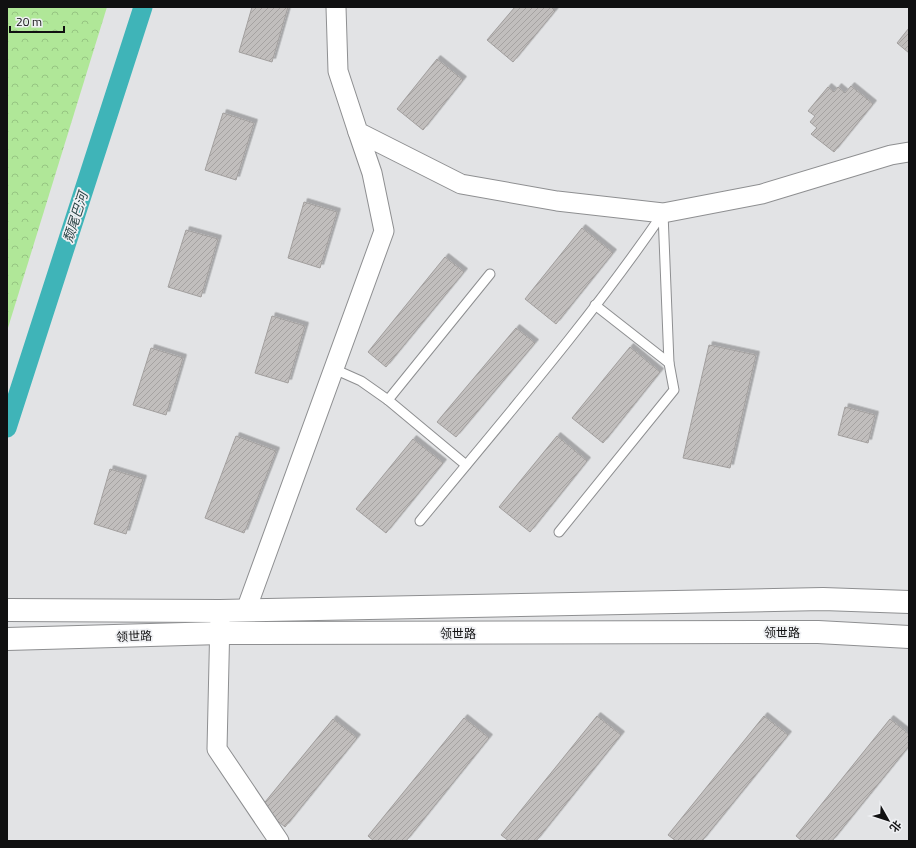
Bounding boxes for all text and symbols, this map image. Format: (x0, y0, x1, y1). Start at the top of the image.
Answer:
scale bar (10, 8, 64, 34)
text: 20 m (16, 12, 42, 31)
water label: 颓尾巴河 (57, 186, 93, 245)
street label: 领世路 (764, 623, 800, 642)
street label: 领世路 (440, 624, 476, 643)
street label: 领世路 (116, 626, 152, 646)
north arrow (868, 800, 908, 840)
text: 北 (886, 817, 905, 836)

